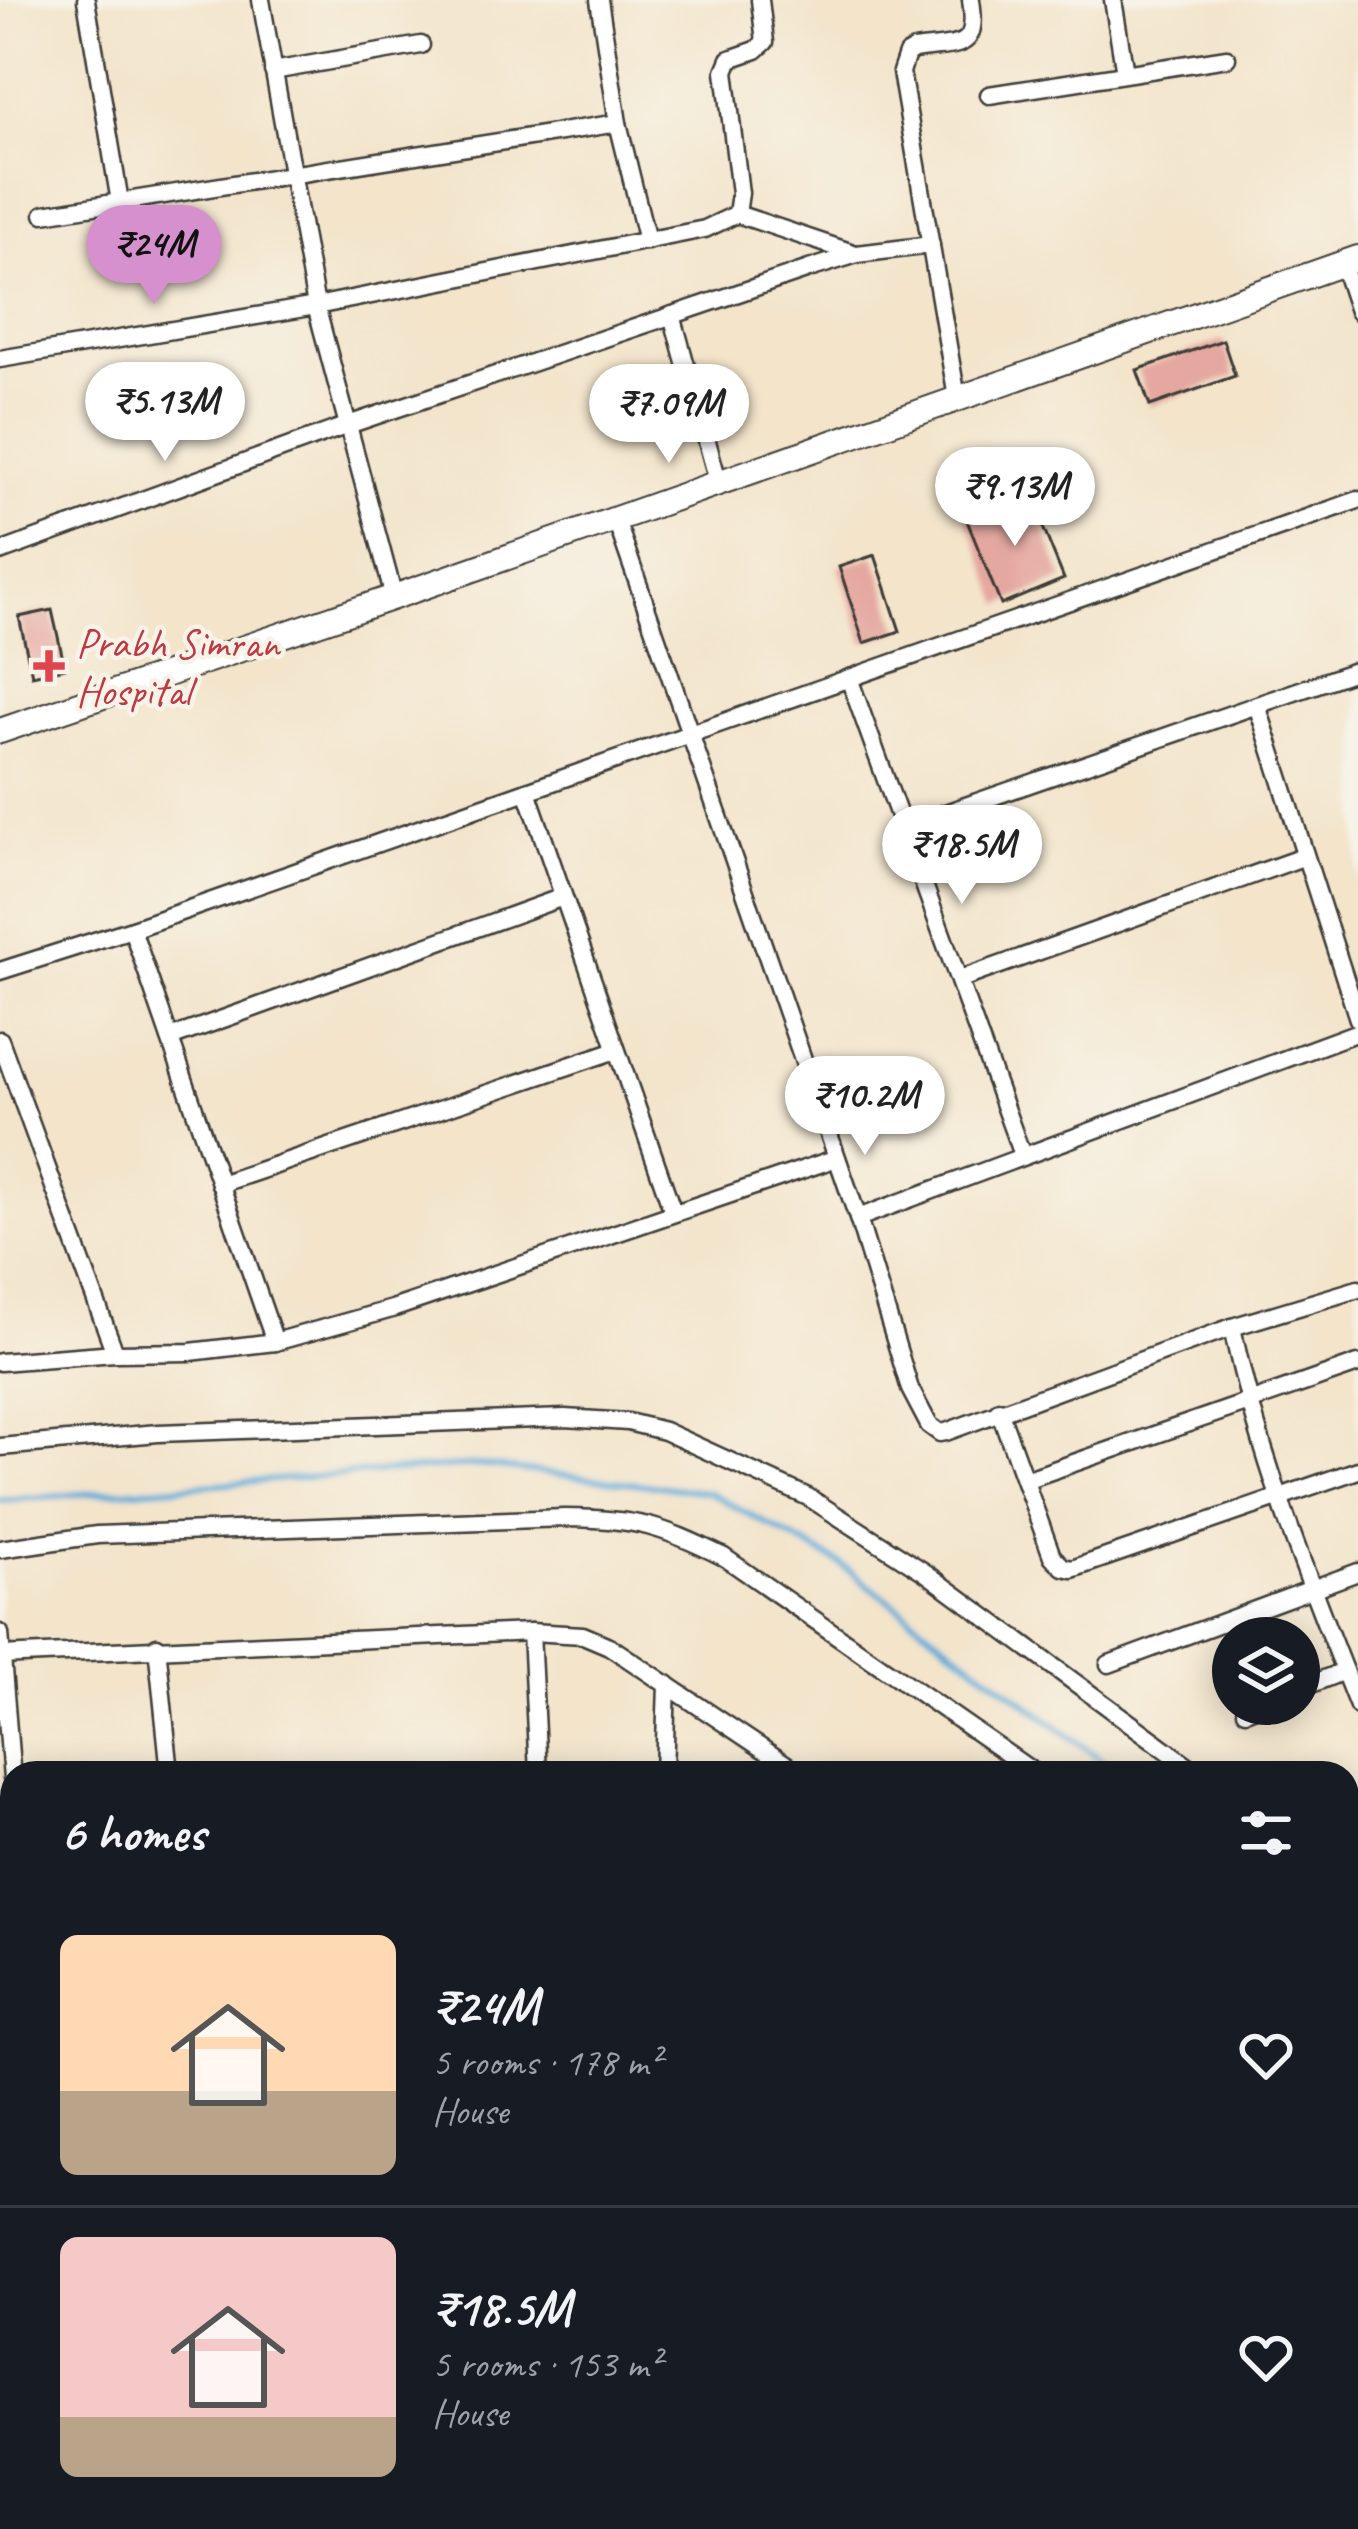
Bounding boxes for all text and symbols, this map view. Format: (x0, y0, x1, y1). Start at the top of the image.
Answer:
pin: ₹24M (83, 205, 225, 307)
text: ₹24M (113, 219, 195, 268)
pin: ₹5.13M (67, 362, 263, 464)
pin: ₹7.09M (571, 364, 767, 466)
text: ₹5.13M (112, 376, 218, 425)
text: ₹7.09M (616, 378, 722, 427)
pin: ₹9.13M (917, 447, 1113, 549)
text: ₹9.13M (962, 461, 1068, 510)
place label: Prabh Simran Hospital (76, 617, 281, 718)
marker: Prabh Simran Hospital (33, 650, 65, 682)
pin: ₹18.5M (864, 805, 1060, 907)
text: ₹18.5M (909, 819, 1015, 868)
pin: ₹10.2M (767, 1056, 963, 1158)
text: ₹10.2M (812, 1070, 918, 1119)
map controls (1212, 1617, 1320, 1725)
button: layers (1212, 1617, 1320, 1725)
icon: filters (1233, 1800, 1299, 1866)
text: 6 homes (60, 1801, 205, 1865)
text: ₹24M (432, 1974, 538, 2038)
icon: home (156, 1983, 300, 2127)
icon: heart (1233, 2022, 1299, 2088)
text: 5 rooms · 178 m² (432, 2038, 660, 2087)
text: House (432, 2087, 508, 2136)
text: ₹18.5M (432, 2276, 570, 2340)
icon: home (156, 2285, 300, 2429)
icon: heart (1233, 2324, 1299, 2390)
text: 5 rooms · 153 m² (432, 2340, 660, 2389)
text: House (432, 2389, 508, 2438)

